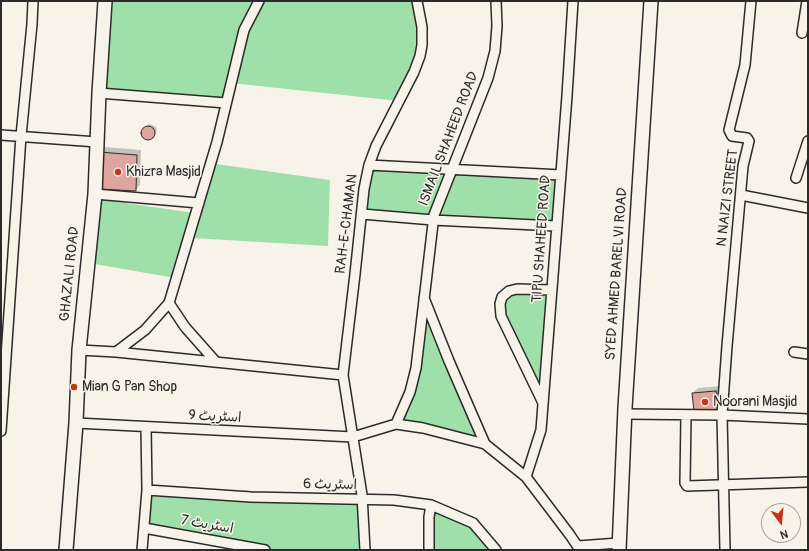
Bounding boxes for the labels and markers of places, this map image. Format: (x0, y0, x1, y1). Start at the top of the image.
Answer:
place label: Khizra Masjid (126, 164, 201, 180)
marker: Khizra Masjid (113, 167, 123, 177)
place label: Mian G Pan Shop (82, 379, 177, 395)
marker: Mian G Pan Shop (69, 382, 79, 392)
place label: Noorani Masjid (713, 394, 797, 410)
marker: Noorani Masjid (700, 397, 710, 407)

